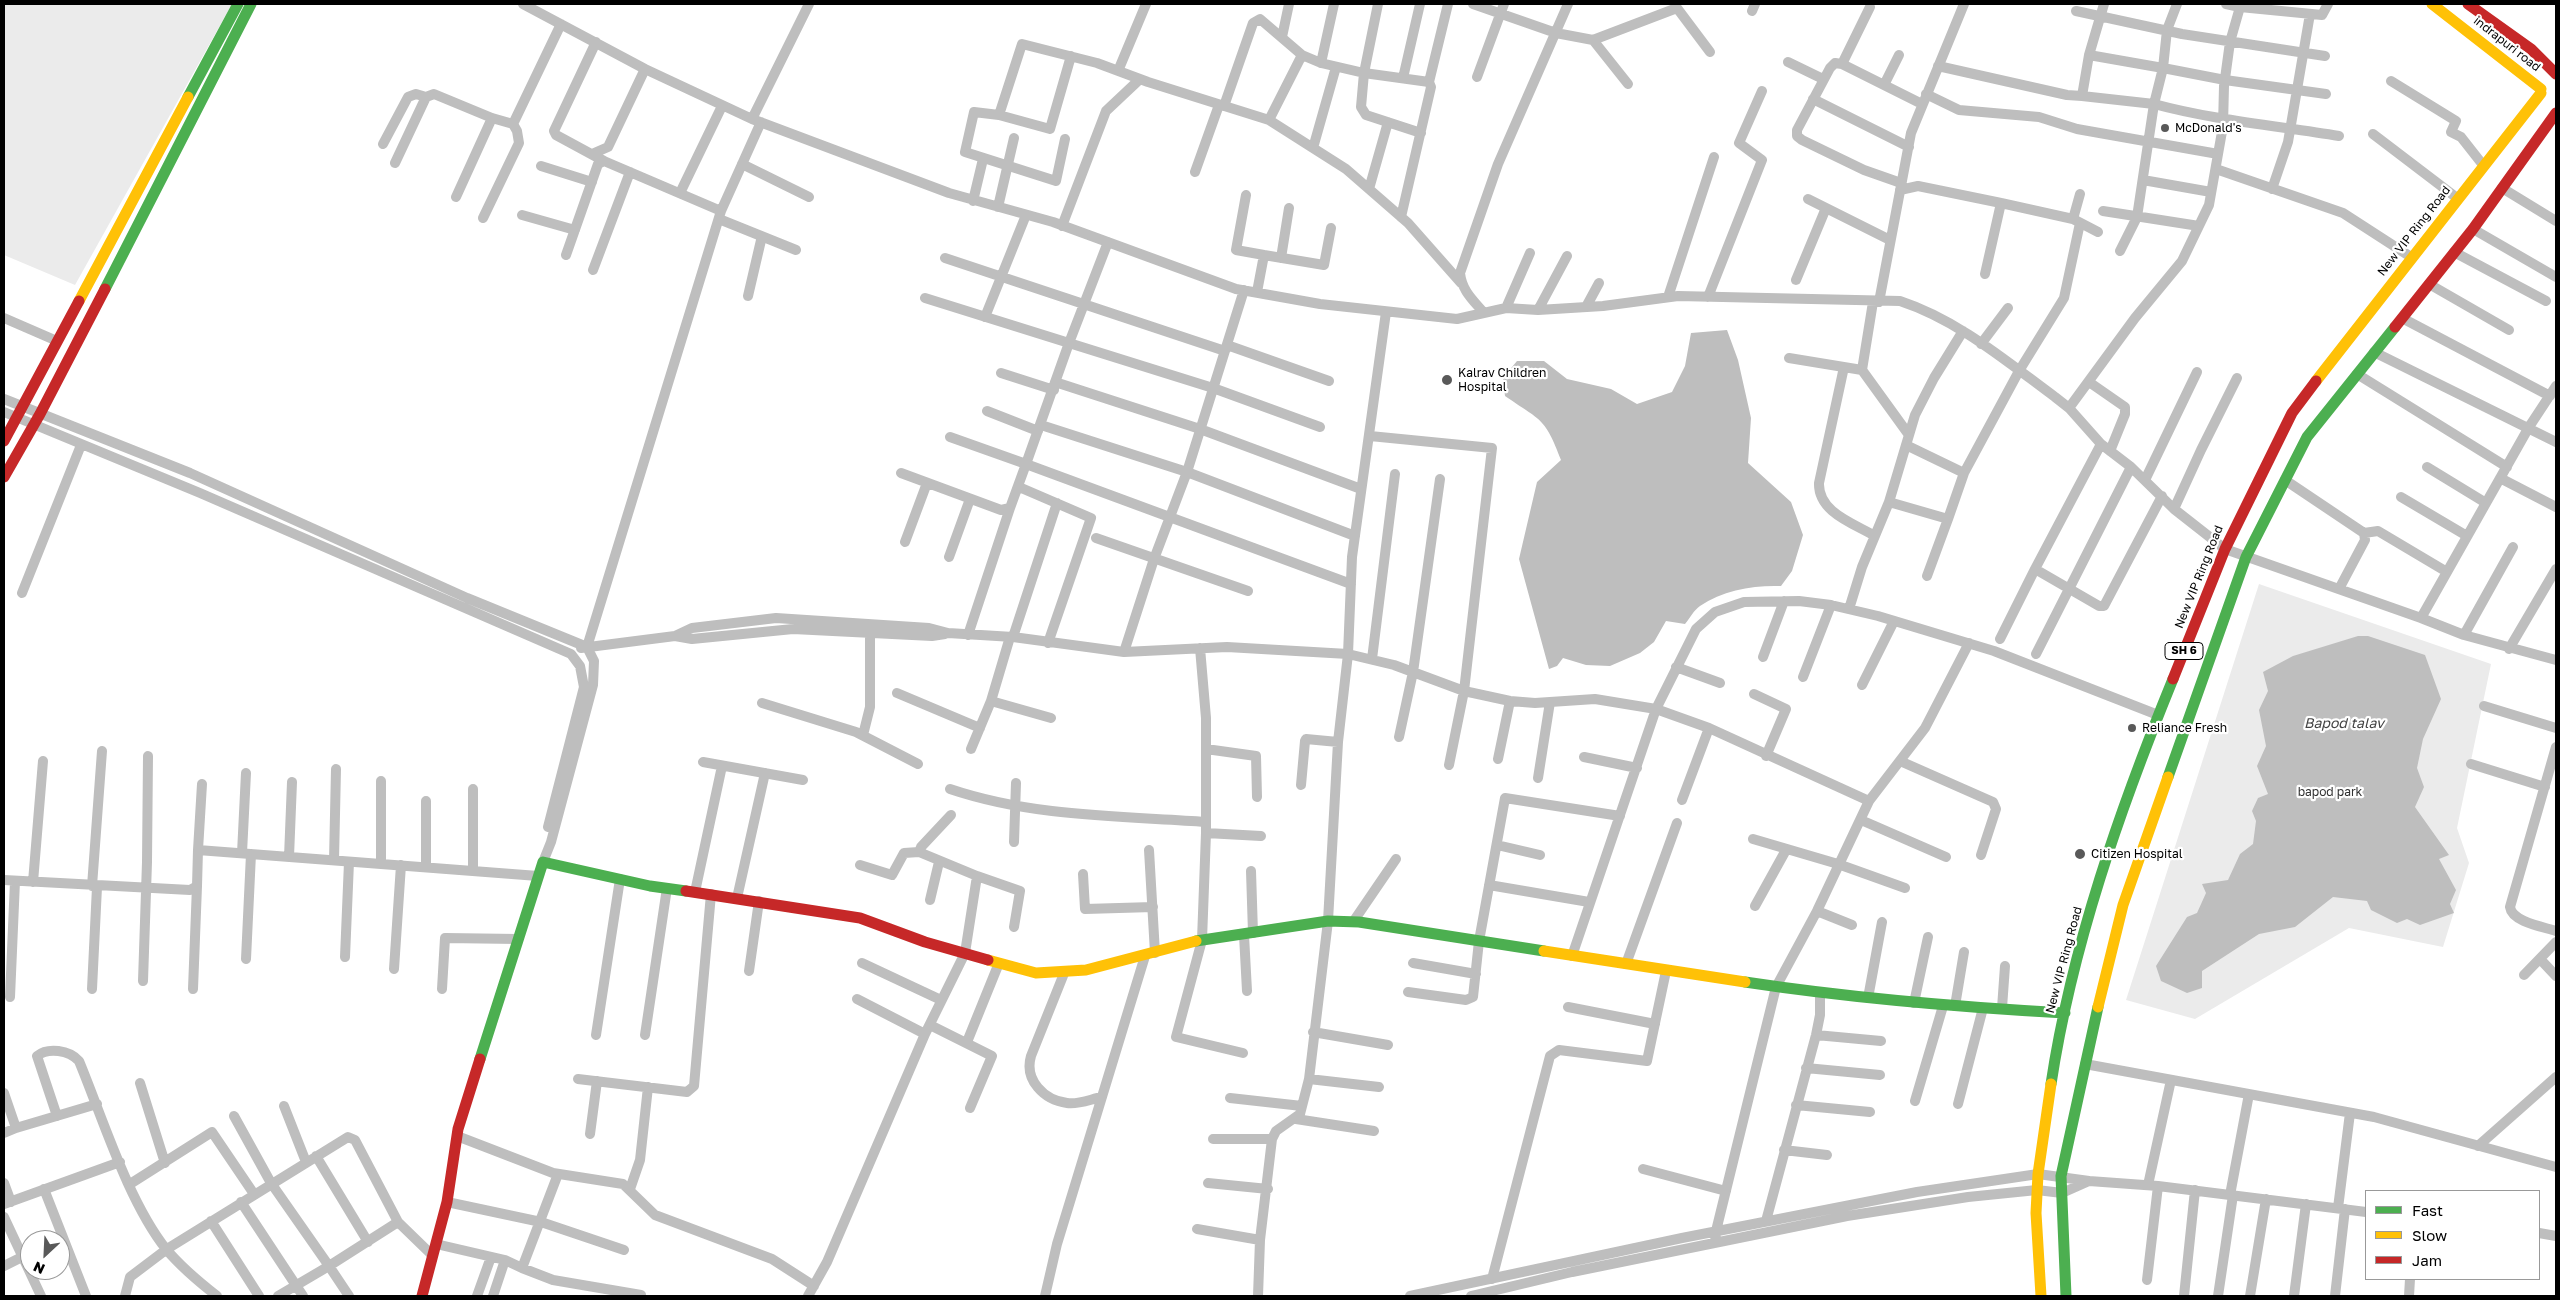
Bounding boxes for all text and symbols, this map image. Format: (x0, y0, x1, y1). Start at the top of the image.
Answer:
street label: indrapuri road (2471, 13, 2543, 75)
place label: McDonald's (2175, 121, 2242, 135)
marker: McDonald's (2159, 122, 2171, 134)
street label: New VIP Ring Road (2375, 183, 2453, 279)
place label: Kalrav Children Hospital (1458, 366, 1546, 394)
marker: Kalrav Children Hospital (1440, 373, 1454, 387)
street label: New VIP Ring Road (2172, 523, 2226, 631)
road number: SH 6 (2165, 642, 2203, 659)
water label: Bapod talav (2304, 716, 2384, 732)
place label: Reliance Fresh (2142, 721, 2227, 735)
marker: Reliance Fresh (2126, 722, 2138, 734)
park label: bapod park (2298, 785, 2362, 799)
marker: Citizen Hospital (2073, 847, 2087, 861)
place label: Citizen Hospital (2091, 847, 2183, 861)
street label: New VIP Ring Road (2043, 905, 2085, 1015)
legend (2365, 1190, 2540, 1280)
text: Fast (2412, 1201, 2443, 1219)
text: Slow (2412, 1226, 2447, 1244)
north arrow (20, 1230, 70, 1280)
text: Jam (2412, 1251, 2442, 1269)
text: N (30, 1258, 47, 1278)

